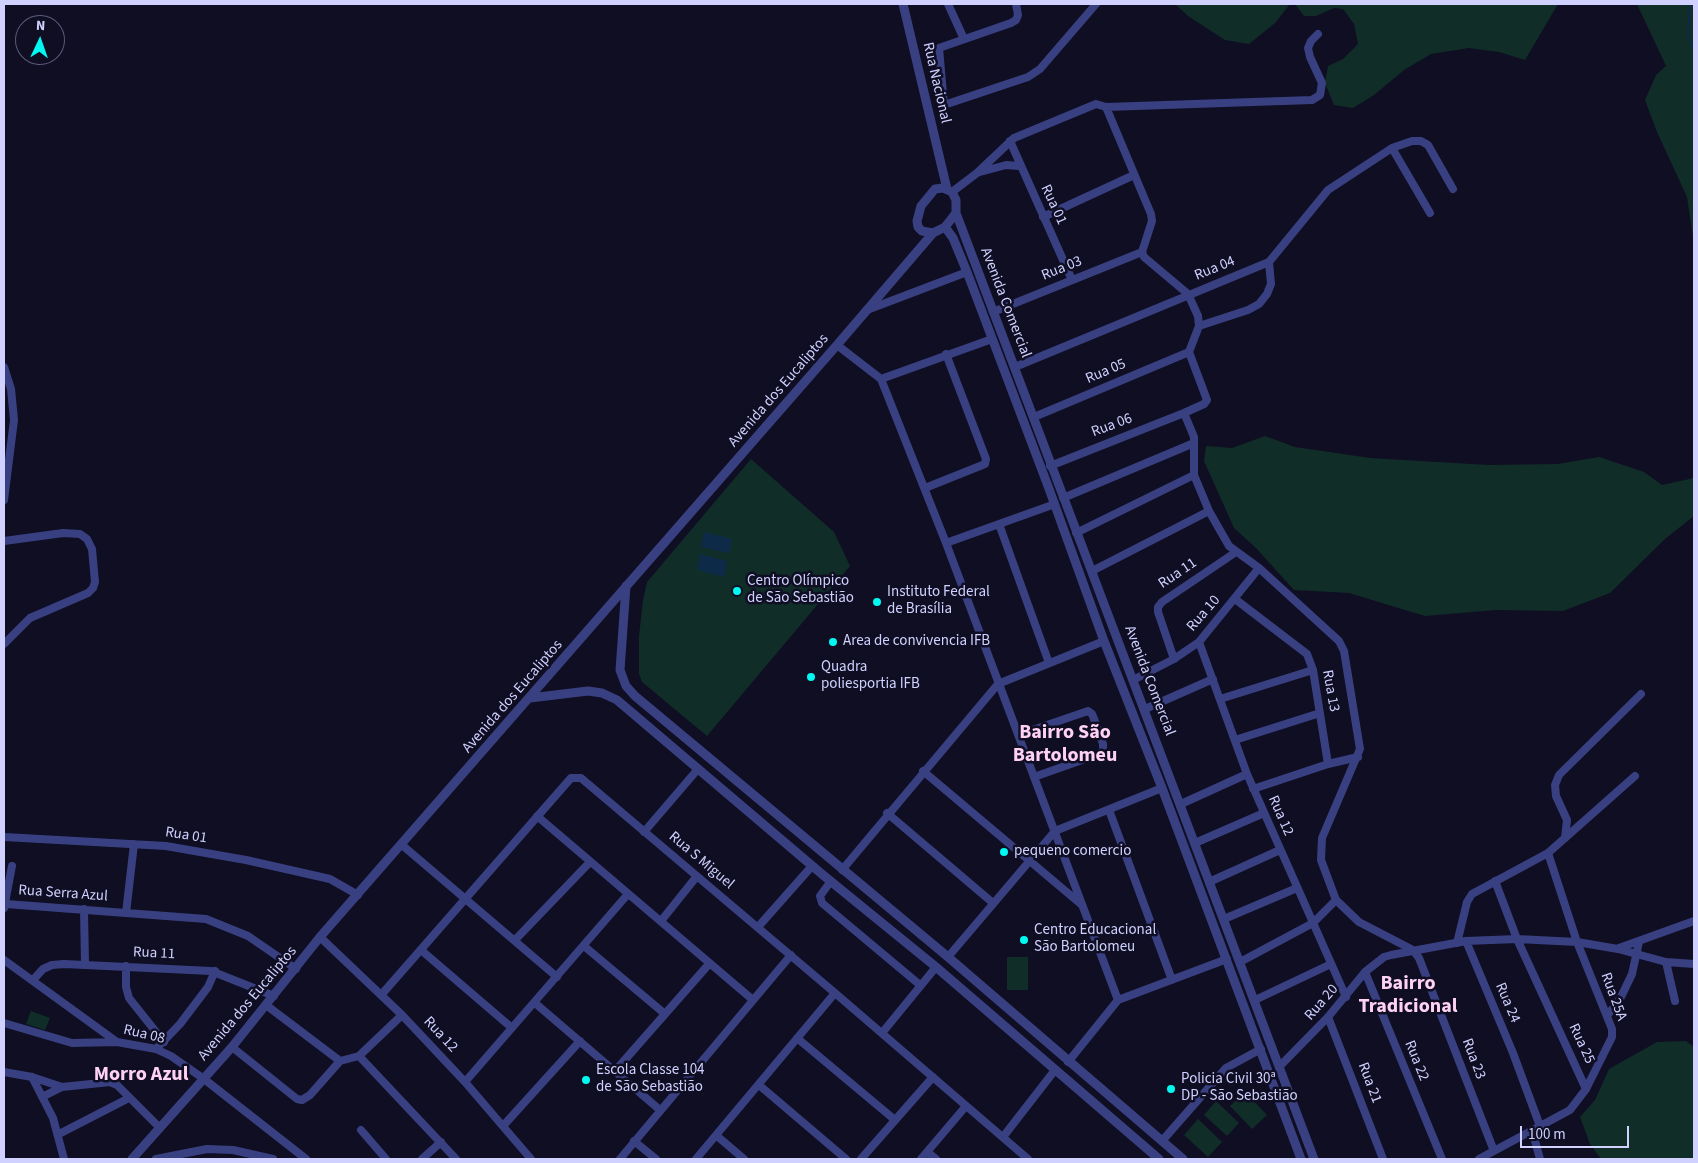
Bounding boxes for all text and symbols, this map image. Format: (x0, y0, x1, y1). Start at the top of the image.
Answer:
north arrow (15, 15, 65, 65)
text: N (36, 16, 46, 36)
street label: Rua Nacional (918, 41, 954, 125)
street label: Rua 01 (1036, 182, 1070, 228)
street label: Avenida Comercial (976, 245, 1034, 361)
street label: Rua 03 (1039, 253, 1085, 285)
street label: Rua 04 (1192, 253, 1238, 285)
street label: Avenida dos Eucaliptos (725, 331, 833, 451)
street label: Rua 05 (1083, 355, 1129, 389)
street label: Rua 06 (1089, 410, 1135, 442)
street label: Rua 11 (1155, 555, 1201, 593)
place label: Centro Olímpico de São Sebastião (747, 573, 854, 608)
place label: Instituto Federal de Brasília (887, 584, 990, 619)
marker: Centro Olímpico de São Sebastião (731, 585, 743, 597)
street label: Rua 10 (1183, 592, 1225, 636)
marker: Instituto Federal de Brasília (871, 596, 883, 608)
street label: Avenida Comercial (1120, 623, 1178, 739)
place label: Area de convivencia IFB (843, 633, 990, 651)
marker: Area de convivencia IFB (827, 636, 839, 648)
street label: Avenida dos Eucaliptos (459, 637, 567, 757)
place label: Quadra poliesportia IFB (821, 659, 920, 694)
street label: Rua 13 (1317, 669, 1343, 713)
marker: Quadra poliesportia IFB (805, 671, 817, 683)
district label: Bairro São Bartolomeu (1013, 722, 1117, 769)
street label: Rua 12 (1263, 793, 1297, 839)
street label: Rua 01 (164, 824, 208, 848)
street label: Rua S Miguel (665, 828, 737, 894)
place label: pequeno comercio (1014, 843, 1131, 861)
marker: pequeno comercio (998, 846, 1010, 858)
street label: Rua Serra Azul (18, 882, 108, 906)
place label: Centro Educacional São Bartolomeu (1034, 922, 1156, 957)
marker: Centro Educacional São Bartolomeu (1018, 934, 1030, 946)
street label: Avenida dos Eucaliptos (195, 943, 301, 1065)
street label: Rua 11 (132, 944, 176, 964)
street label: Rua 25A (1596, 970, 1630, 1024)
district label: Bairro Tradicional (1359, 973, 1457, 1020)
street label: Rua 24 (1490, 980, 1524, 1026)
street label: Rua 20 (1301, 981, 1343, 1025)
street label: Rua 12 (419, 1013, 461, 1057)
street label: Rua 08 (121, 1021, 167, 1049)
street label: Rua 25 (1564, 1021, 1598, 1067)
street label: Rua 23 (1457, 1036, 1489, 1082)
street label: Rua 22 (1400, 1038, 1432, 1084)
street label: Rua 21 (1353, 1060, 1385, 1106)
place label: Escola Classe 104 de São Sebastião (596, 1062, 705, 1097)
district label: Morro Azul (94, 1064, 188, 1088)
place label: Policia Civil 30ª DP - São Sebastião (1181, 1071, 1298, 1106)
marker: Escola Classe 104 de São Sebastião (580, 1074, 592, 1086)
marker: Policia Civil 30ª DP - São Sebastião (1165, 1083, 1177, 1095)
scale bar (1523, 1116, 1632, 1148)
text: 100 m (1528, 1124, 1566, 1145)

